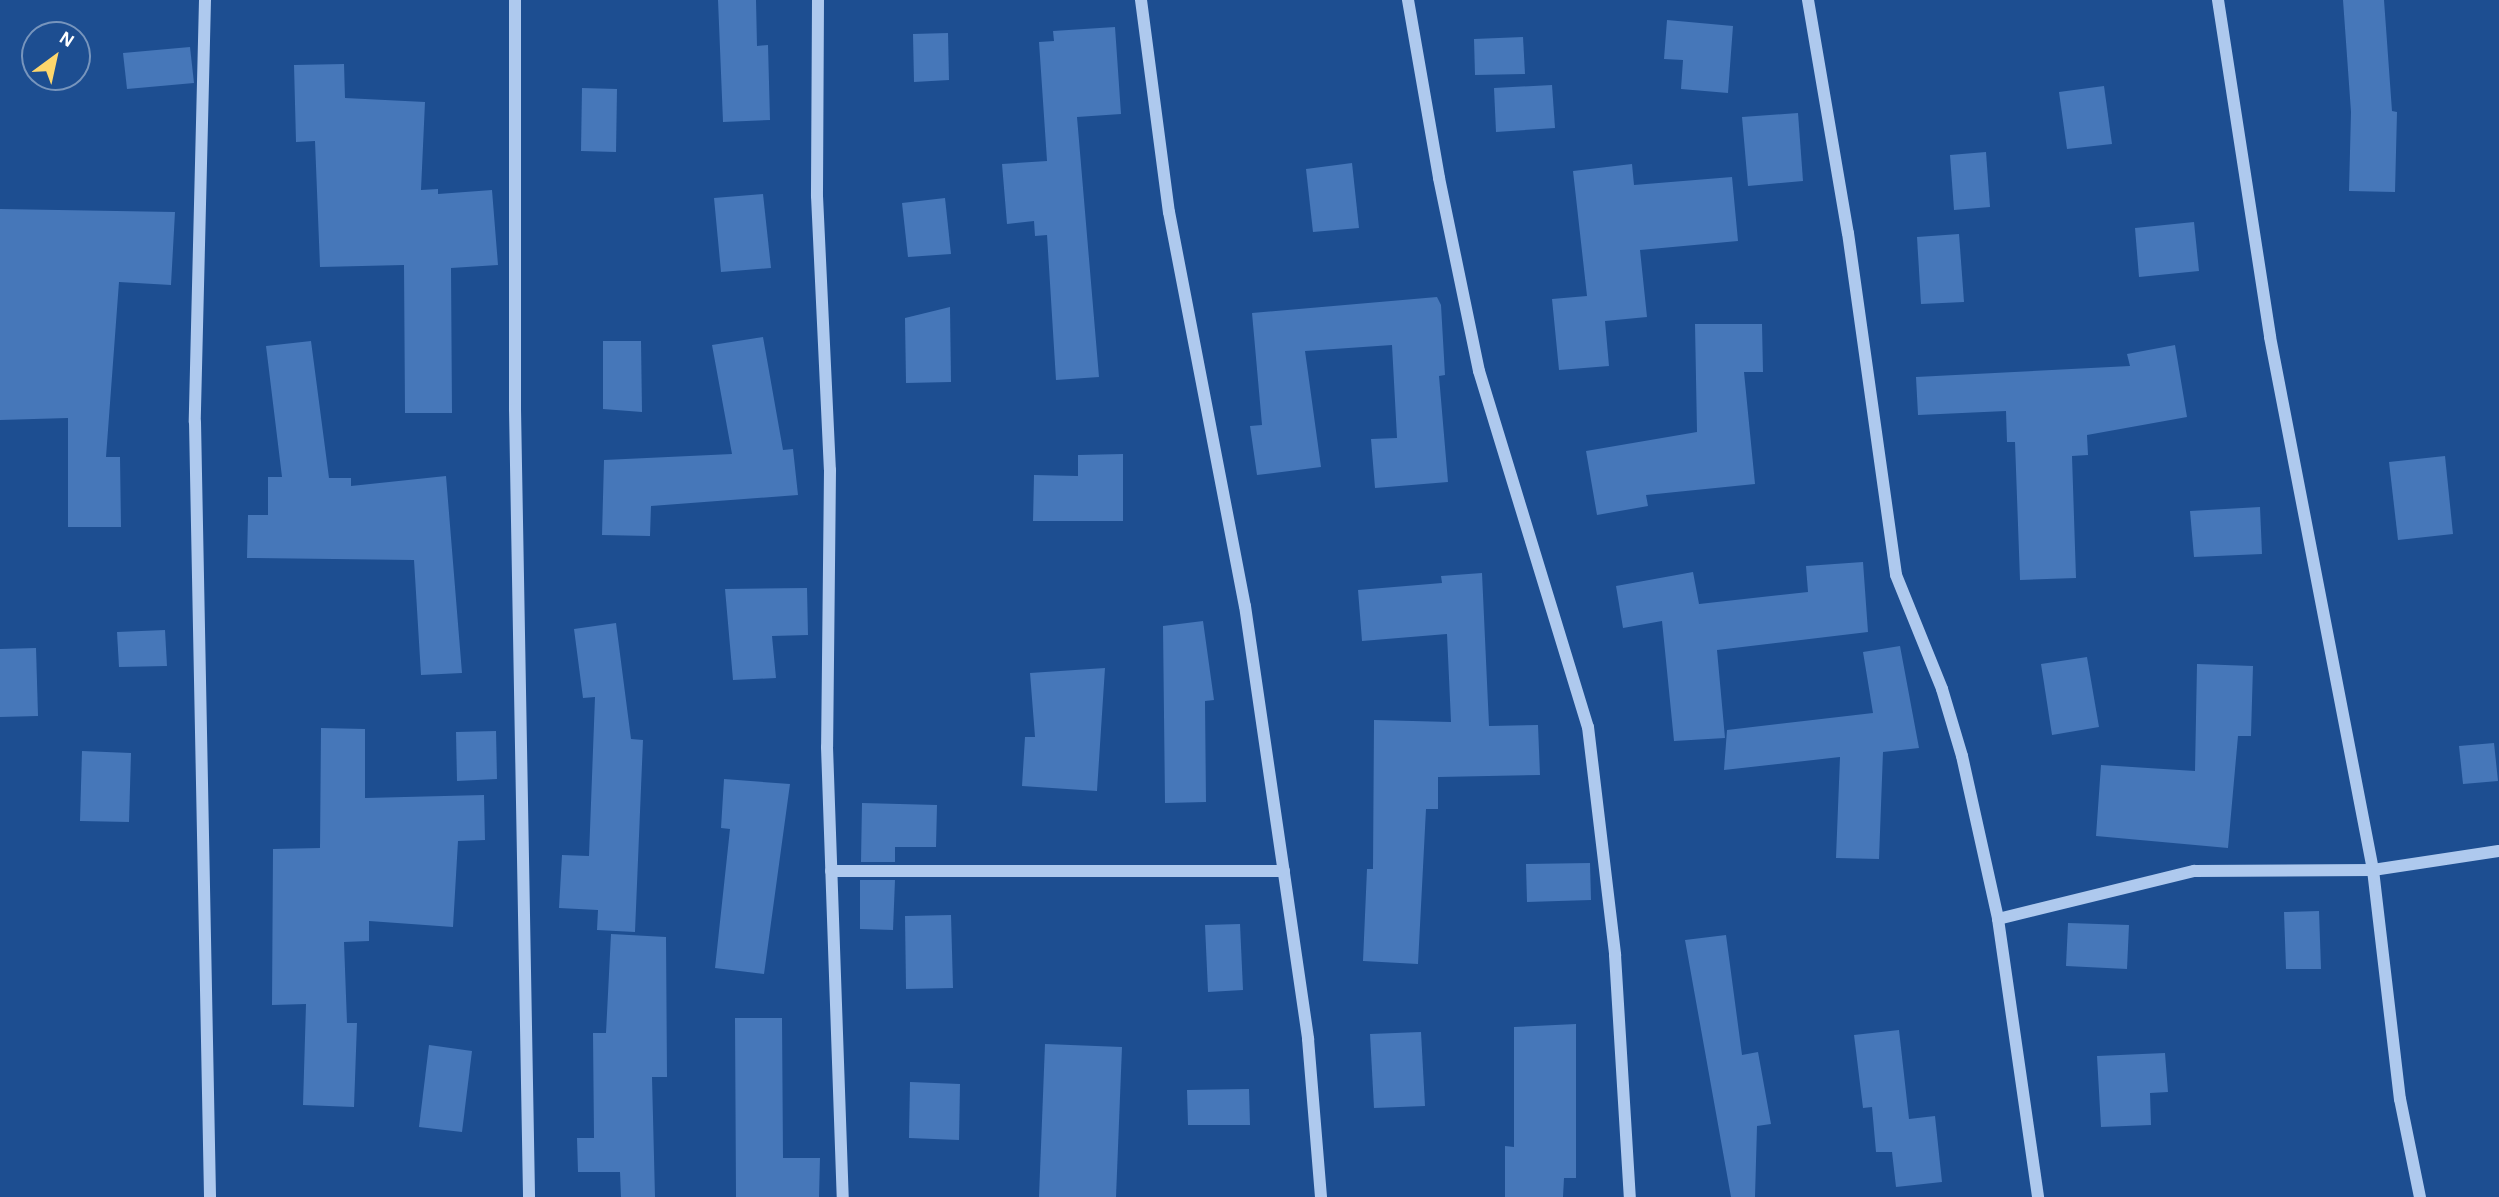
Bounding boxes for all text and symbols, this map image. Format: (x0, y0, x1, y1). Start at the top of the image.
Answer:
north arrow (21, 21, 91, 91)
text: N (56, 28, 77, 51)

